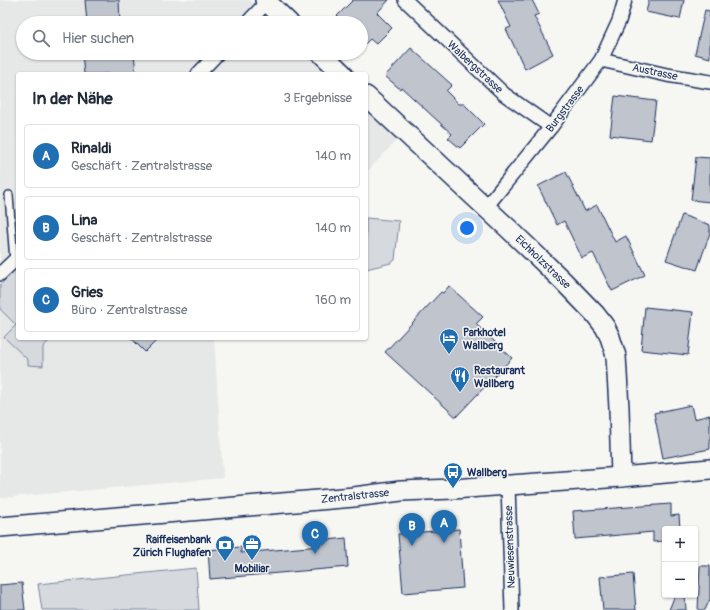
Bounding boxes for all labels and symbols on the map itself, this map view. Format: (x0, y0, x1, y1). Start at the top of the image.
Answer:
street label: Walbergstrasse (445, 38, 506, 96)
street label: Austrasse (631, 61, 679, 83)
street label: Burgstrasse (543, 83, 587, 135)
your location (457, 218, 477, 238)
street label: Eichholzstrasse (513, 232, 574, 292)
place label: Parkhotel Wallberg (463, 326, 506, 352)
hotel icon: Parkhotel Wallberg (438, 327, 460, 355)
place label: Restaurant Wallberg (474, 364, 525, 390)
restaurant icon: Restaurant Wallberg (449, 365, 471, 393)
bus stop icon: Wallberg (442, 461, 464, 489)
place label: Wallberg (467, 466, 507, 479)
street label: Zentralstrasse (320, 486, 390, 506)
street label: Neuwiesenstrasse (502, 505, 518, 589)
pin: A (431, 510, 457, 543)
pin: B (399, 513, 425, 546)
pin: C (302, 521, 328, 554)
place label: Raiffeisenbank Zürich Flughafen (133, 533, 211, 559)
office icon: Mobiliar (241, 533, 263, 561)
bank icon: Raiffeisenbank Zürich Flughafen (214, 534, 236, 562)
place label: Mobiliar (235, 562, 270, 575)

